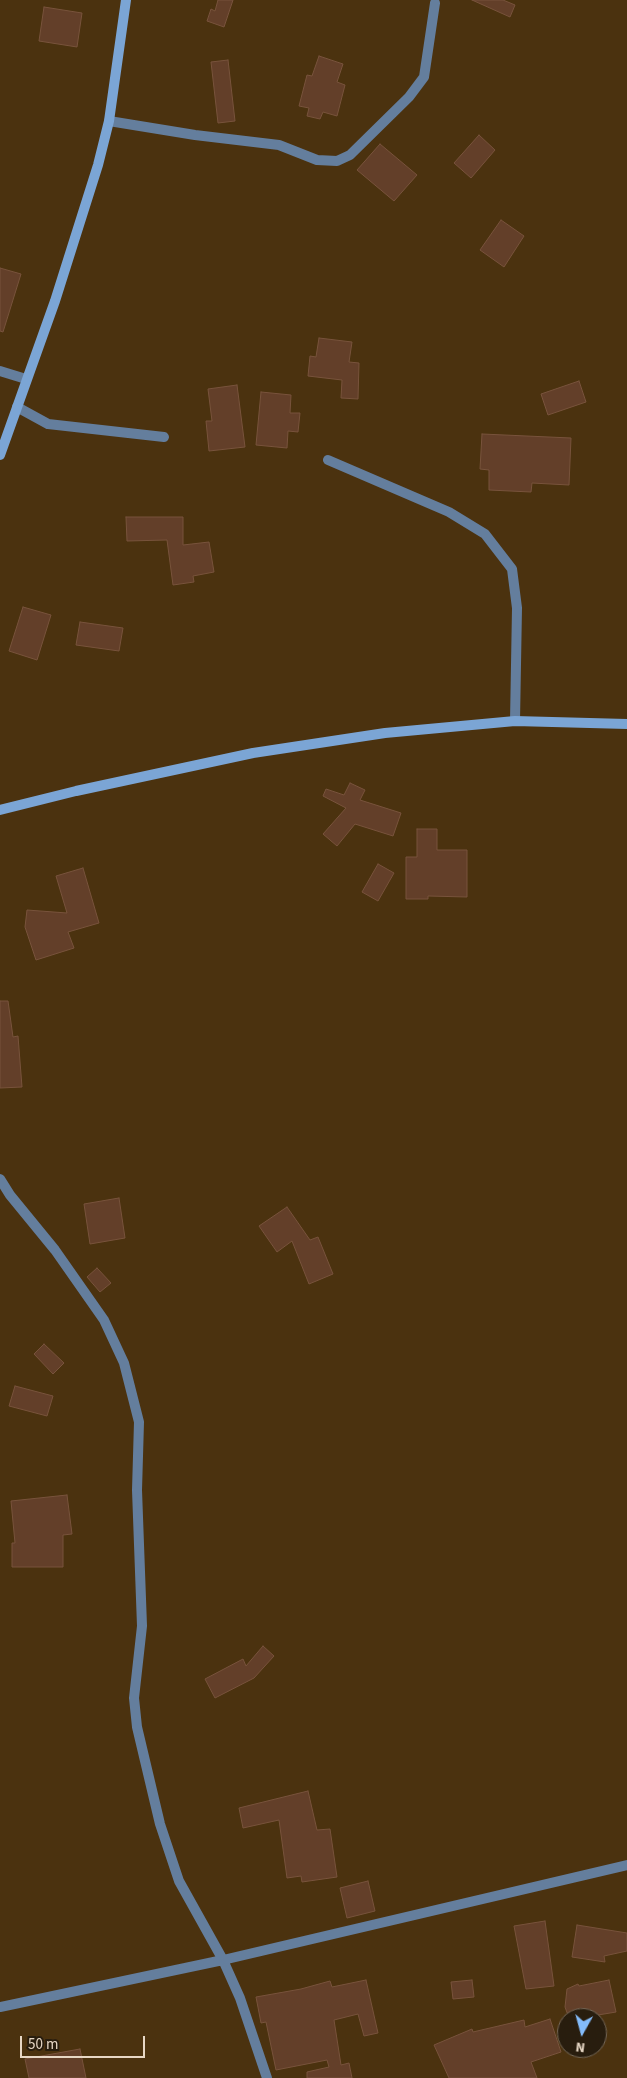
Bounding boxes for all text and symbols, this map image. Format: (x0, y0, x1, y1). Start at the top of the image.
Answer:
north arrow (557, 2008, 607, 2058)
scale bar (22, 2026, 148, 2058)
text: 50 m (28, 2034, 58, 2055)
text: N (574, 2036, 586, 2057)

